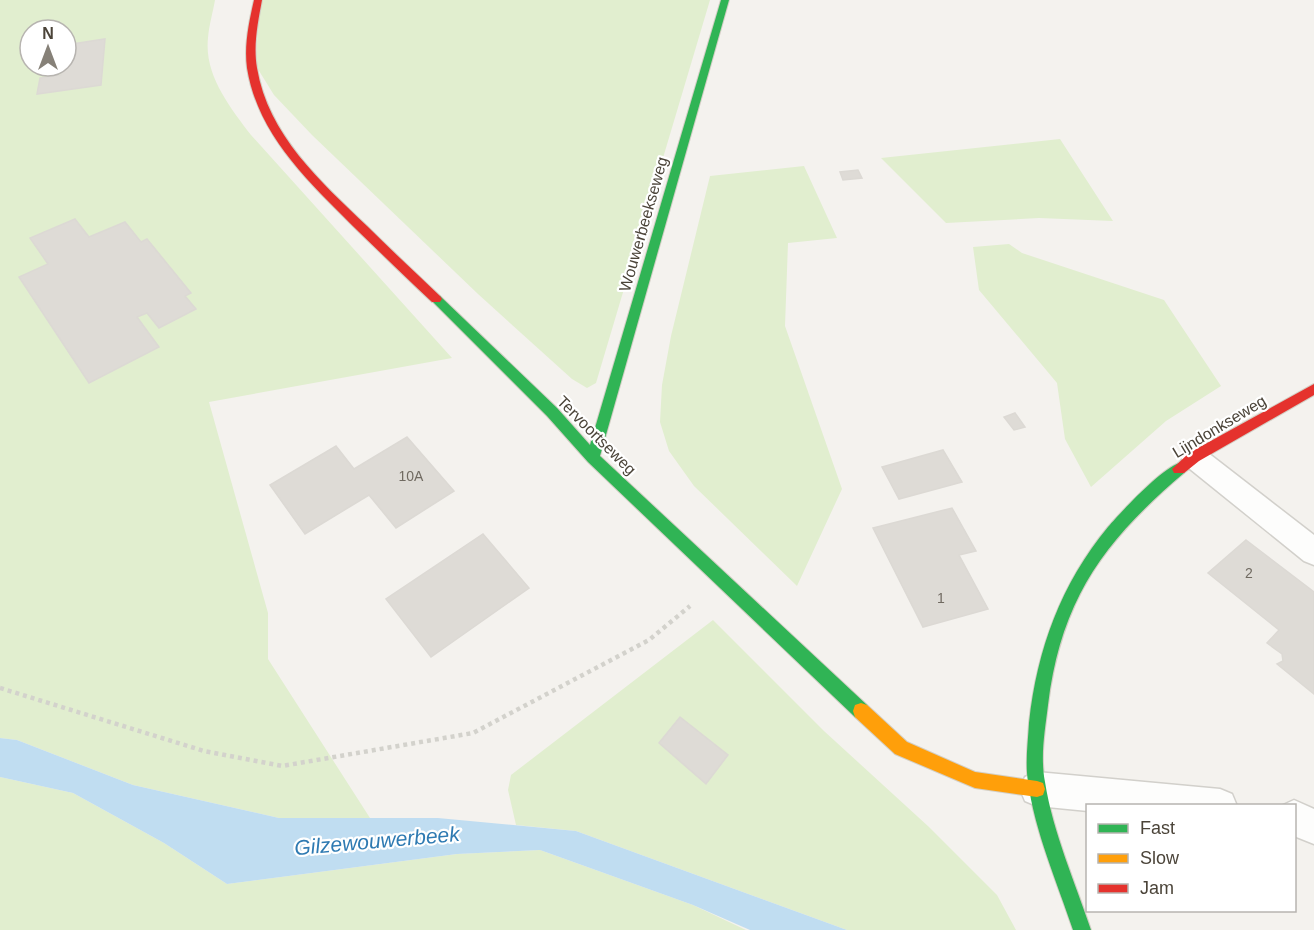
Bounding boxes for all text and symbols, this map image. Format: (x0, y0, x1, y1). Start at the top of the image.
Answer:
north arrow (18, 18, 78, 78)
text: N (42, 25, 54, 42)
street label: Wouwerbeekseweg (616, 155, 671, 293)
street label: Lijndonkseweg (1170, 392, 1269, 461)
street label: Tervoortseweg (554, 393, 639, 478)
house number: 10A (399, 468, 424, 484)
house number: 2 (1245, 565, 1253, 581)
house number: 1 (937, 590, 945, 606)
legend (1086, 804, 1296, 912)
text: Fast (1140, 818, 1175, 838)
water label: Gilzewouwerbeek (293, 822, 462, 859)
text: Slow (1140, 848, 1180, 868)
text: Jam (1140, 878, 1174, 898)

